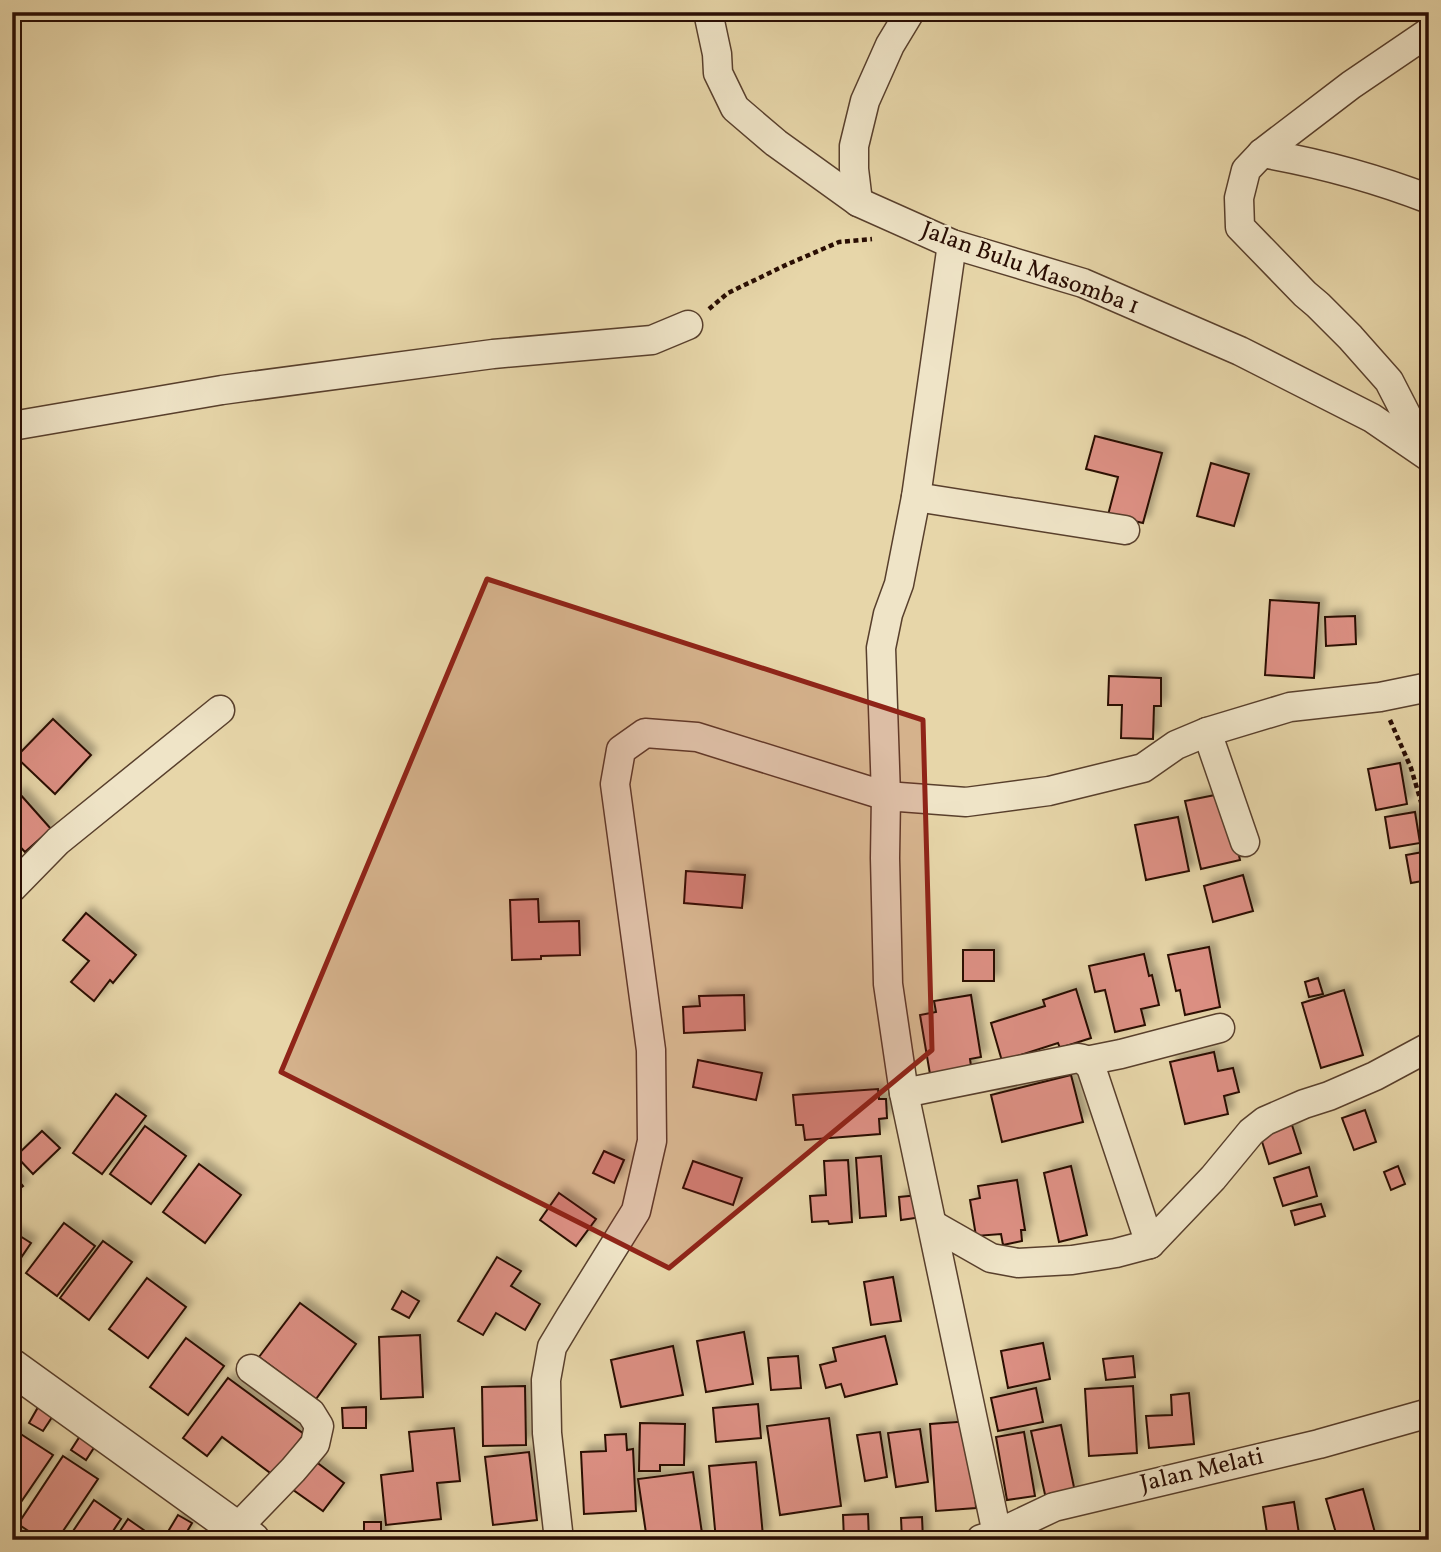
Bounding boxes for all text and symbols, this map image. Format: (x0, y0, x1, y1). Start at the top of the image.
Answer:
street label: Jalan Bulu Masomba 1 (916, 214, 1144, 324)
street label: Jalan Melati (1137, 1440, 1267, 1502)

